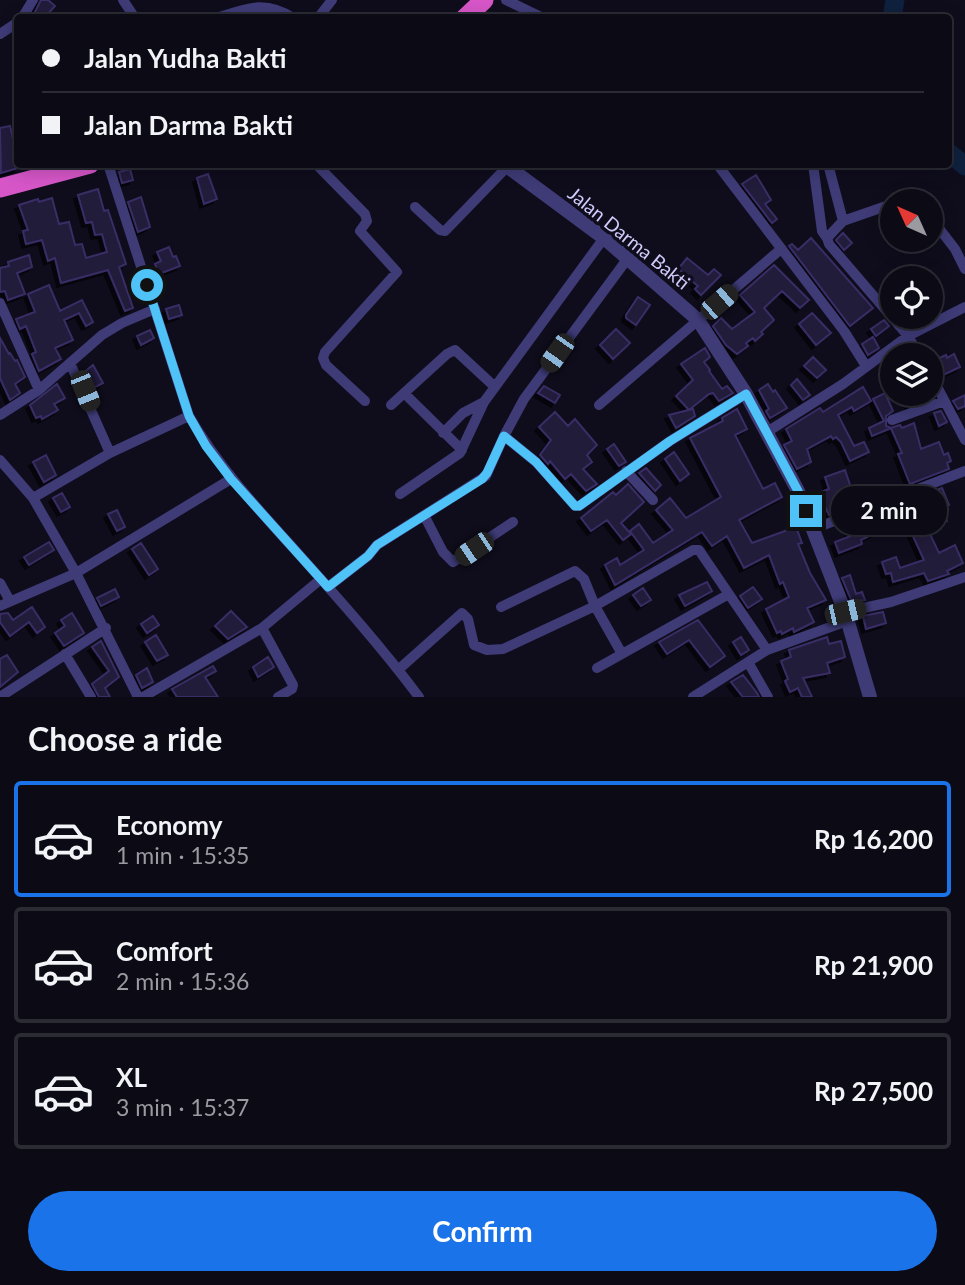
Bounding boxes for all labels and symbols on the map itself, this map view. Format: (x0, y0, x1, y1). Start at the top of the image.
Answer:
street label: Jalan Darma Bakti (564, 181, 695, 294)
north arrow (880, 189, 943, 252)
route start (131, 269, 163, 301)
car (697, 280, 742, 324)
car (537, 330, 578, 376)
car (68, 368, 103, 414)
callout: 2 min (830, 486, 946, 536)
route end (790, 495, 822, 527)
car (451, 529, 498, 569)
car (823, 597, 868, 627)

